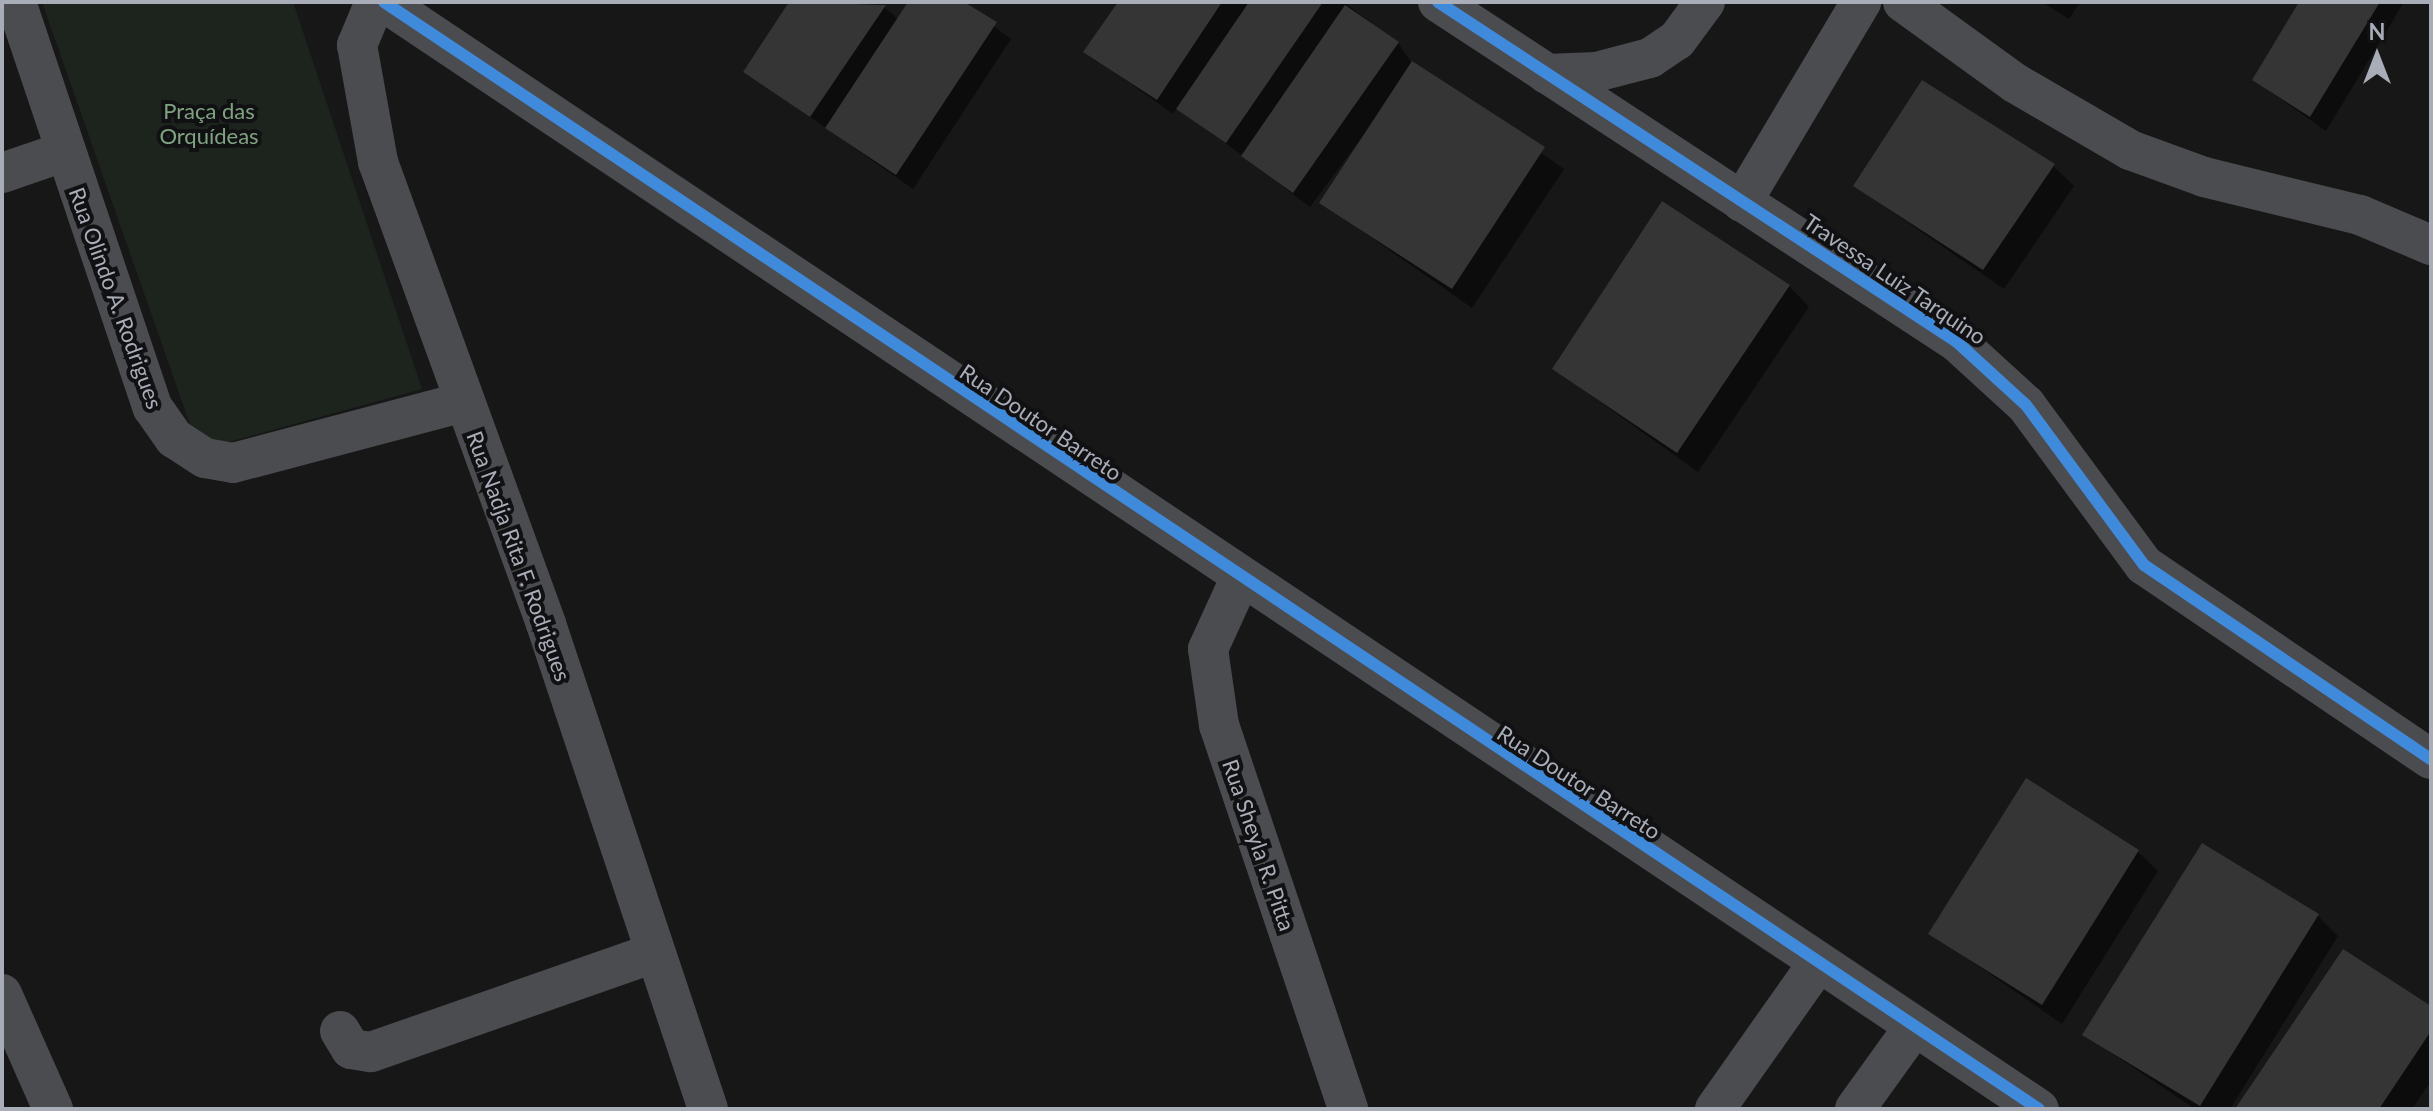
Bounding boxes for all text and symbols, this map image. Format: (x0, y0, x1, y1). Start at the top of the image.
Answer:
north arrow (2337, 16, 2417, 96)
text: N (2369, 18, 2385, 45)
park label: Praça das Orquídeas (159, 97, 259, 148)
street label: Rua Olindo A. Rodrigues (64, 183, 168, 413)
street label: Travessa Luiz Tarquino (1799, 208, 1991, 350)
street label: Rua Doutor Barreto (955, 358, 1127, 486)
street label: Rua Nadja Rita F. Rodrigues (461, 427, 577, 685)
street label: Rua Doutor Barreto (1492, 719, 1666, 845)
street label: Rua Sheyla R. Pitta (1217, 756, 1301, 934)

